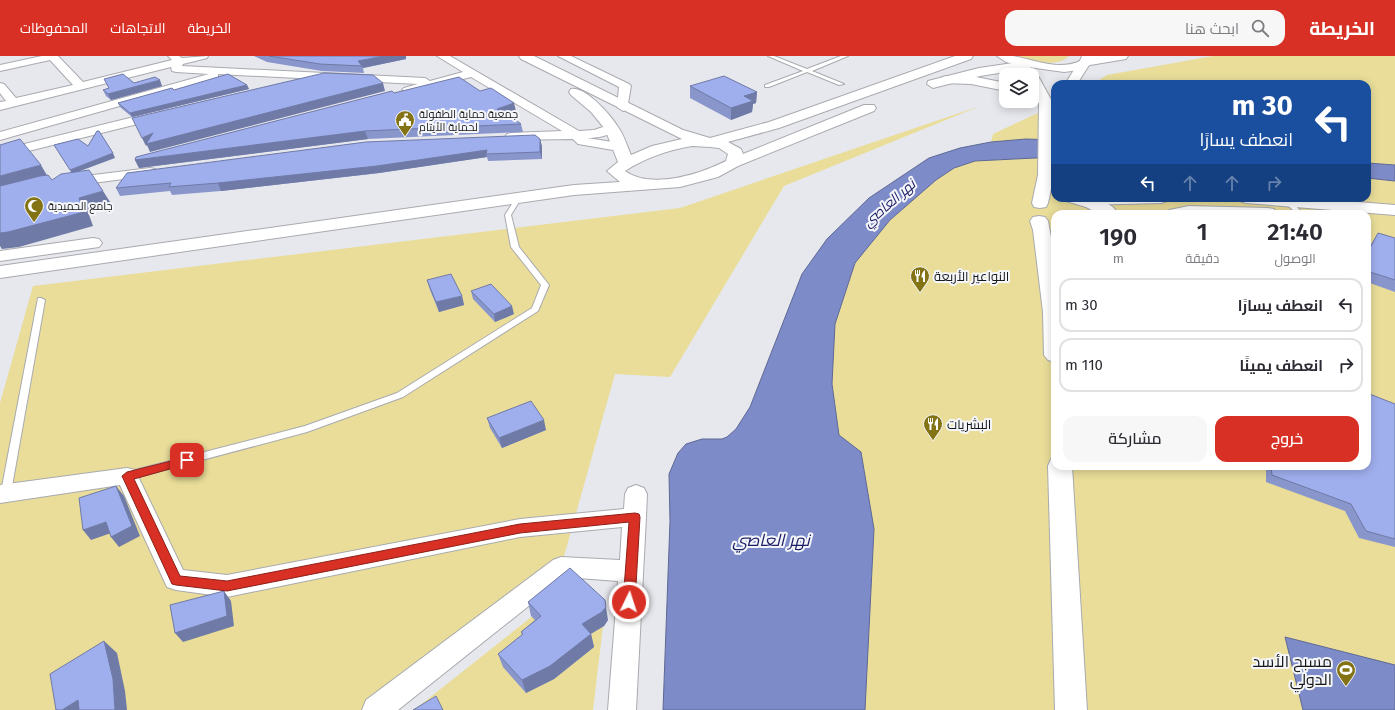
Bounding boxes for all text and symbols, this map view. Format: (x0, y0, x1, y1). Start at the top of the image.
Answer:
search box (1005, 10, 1285, 46)
icon: search (1249, 17, 1271, 39)
text: الخريطة (1309, 17, 1375, 40)
text: المحفوظات (20, 20, 88, 37)
text: الاتجاهات (110, 20, 166, 37)
text: الخريطة (188, 20, 231, 37)
text: ابحث هنا (1185, 20, 1239, 38)
map controls (999, 68, 1039, 108)
button: layers (999, 68, 1039, 108)
text: 30 m (1232, 89, 1293, 122)
icon: left (1307, 96, 1359, 148)
place label: جمعية حماية الطفولة لحماية الأيتام (419, 108, 518, 135)
public building icon: جمعية حماية الطفولة لحماية الأيتام (394, 109, 416, 137)
text: انعطف يسارًا (1199, 129, 1293, 151)
icon: left (1137, 172, 1159, 194)
icon: ahead (1179, 172, 1201, 194)
icon: ahead (1221, 172, 1243, 194)
icon: right (1263, 172, 1285, 194)
water label: نهر العاصي (860, 175, 921, 232)
mosque icon: جامع الحميدية (23, 195, 45, 223)
place label: جامع الحميدية (48, 200, 113, 214)
text: 1 (1197, 218, 1208, 246)
text: 21:40 (1267, 218, 1323, 246)
text: 190 (1099, 223, 1137, 251)
text: m (1113, 251, 1124, 266)
text: دقيقة (1185, 251, 1219, 266)
text: الوصول (1274, 251, 1316, 266)
restaurant icon: النواعير الأربعة (909, 265, 931, 293)
place label: النواعير الأربعة (934, 269, 1009, 284)
icon: left (1335, 294, 1357, 316)
text: 30 m (1065, 296, 1098, 314)
text: انعطف يسارًا (1238, 297, 1323, 315)
icon: right (1335, 354, 1357, 376)
text: 110 m (1065, 356, 1103, 374)
text: انعطف يمينًا (1239, 357, 1323, 375)
restaurant icon: البشريات (922, 413, 944, 441)
button: مشاركة (1063, 416, 1207, 462)
button: خروج (1215, 416, 1359, 462)
place label: البشريات (947, 417, 991, 432)
pin (170, 443, 204, 477)
icon: arrive (176, 449, 198, 471)
water label: نهر العاصي (732, 530, 812, 553)
position arrow (608, 581, 650, 623)
place label: مسبح الأسد الدولي (1253, 652, 1332, 693)
sports icon: مسبح الأسد الدولي (1335, 659, 1357, 687)

